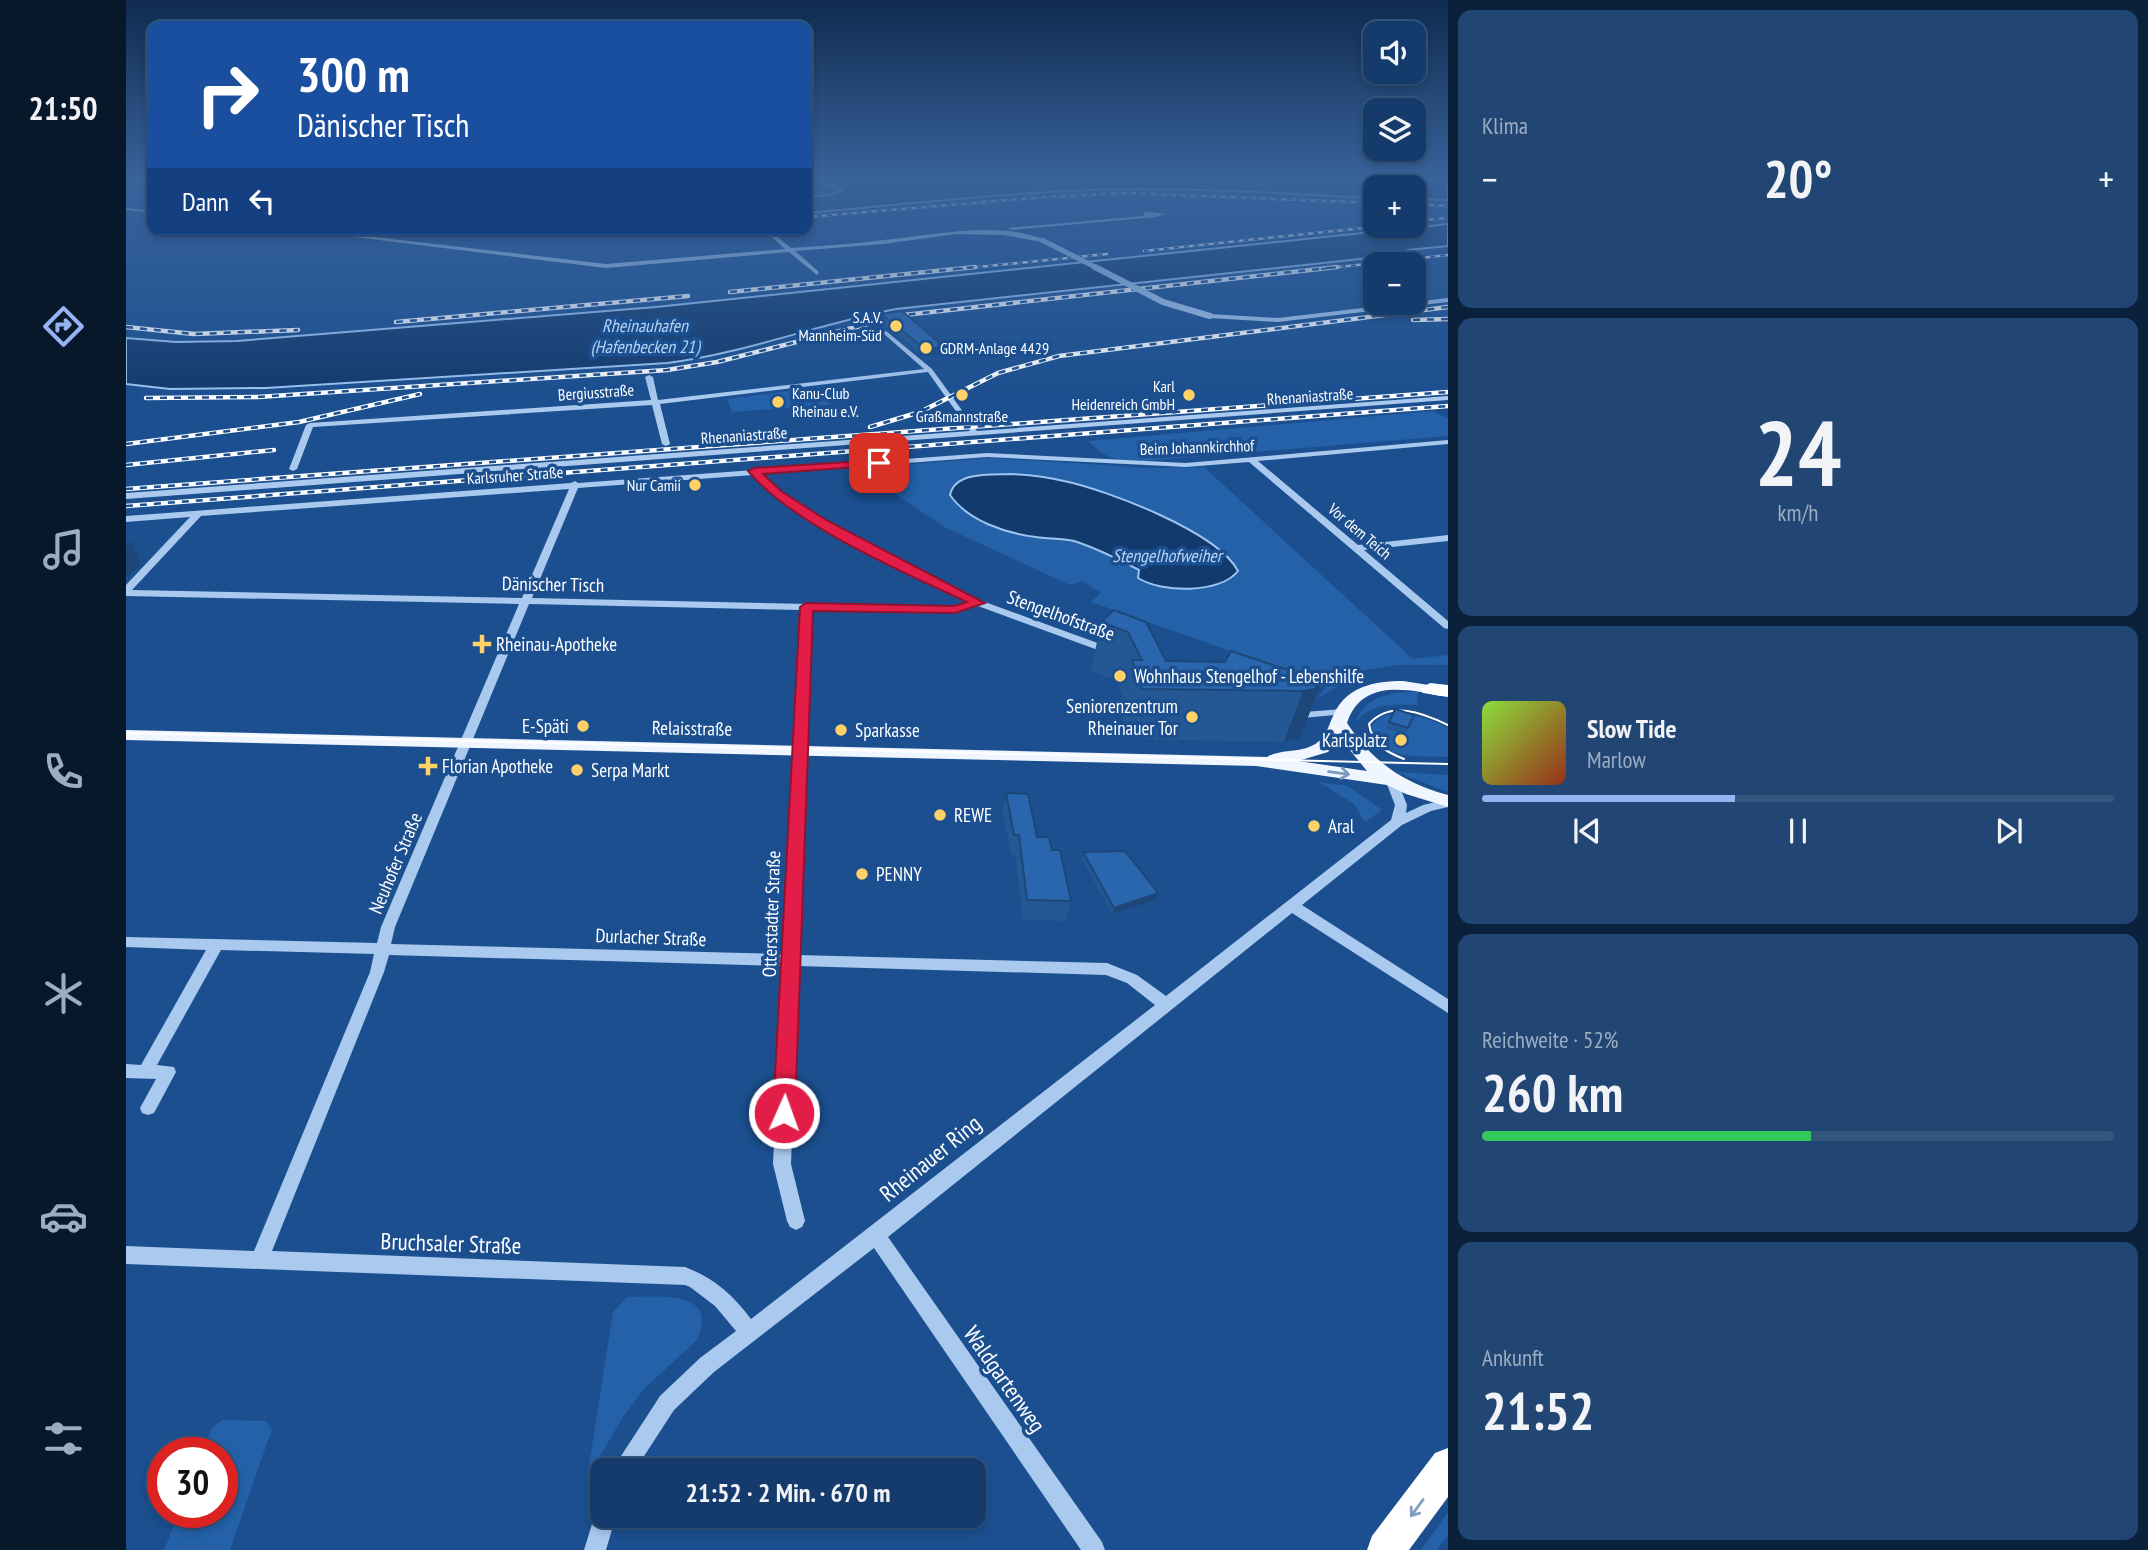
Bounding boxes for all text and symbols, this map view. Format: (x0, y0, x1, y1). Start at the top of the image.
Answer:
map controls (1363, 21, 1426, 315)
button: sound (1363, 21, 1426, 84)
text: 300 m (297, 42, 410, 106)
icon: right (182, 49, 273, 140)
text: 21:50 (28, 87, 98, 129)
button: layers (1363, 98, 1426, 161)
text: Dänischer Tisch (297, 104, 469, 146)
text: Klima (1482, 111, 1528, 140)
text: 20° (1764, 145, 1832, 212)
text: − (1482, 154, 1498, 203)
text: + (2098, 154, 2114, 203)
button: + (1363, 175, 1426, 238)
icon: left (243, 182, 281, 220)
text: Dann (182, 185, 229, 218)
button: − (1363, 252, 1426, 315)
icon: directions (39, 302, 88, 351)
place label: S.A.V. Mannheim-Süd (798, 307, 882, 345)
water label: Rheinauhafen (Hafenbecken 21) (591, 314, 701, 358)
marker: S.A.V. Mannheim-Süd (888, 318, 904, 334)
place label: GDRM-Anlage 4429 (940, 338, 1049, 358)
marker: GDRM-Anlage 4429 (918, 340, 934, 356)
place label: Karl Heidenreich GmbH (1071, 376, 1175, 414)
street label: Bergiusstraße (557, 379, 635, 405)
place label: Kanu-Club Rheinau e.V. (792, 383, 859, 421)
street label: Rhenaniastraße (1266, 383, 1354, 409)
marker: Graßmannstraße (954, 387, 970, 403)
marker: Karl Heidenreich GmbH (1181, 387, 1197, 403)
text: 24 (1755, 393, 1842, 511)
marker: Kanu-Club Rheinau e.V. (770, 394, 786, 410)
place label: Graßmannstraße (916, 406, 1008, 426)
street label: Rhenaniastraße (700, 422, 788, 448)
pin (849, 433, 909, 493)
street label: Beim Johannkirchhof (1139, 435, 1255, 459)
icon: arrive (860, 444, 898, 482)
street label: Karlsruher Straße (466, 462, 564, 488)
place label: Nur Camii (627, 475, 681, 495)
marker: Nur Camii (687, 477, 703, 493)
street label: Vor dem Teich (1323, 498, 1396, 563)
text: km/h (1778, 498, 1818, 527)
icon: music (39, 525, 88, 574)
water label: Stengelhofweiher (1112, 544, 1225, 567)
street label: Dänischer Tisch (502, 571, 604, 597)
street label: Stengelhofstraße (1004, 584, 1118, 646)
place label: Rheinau-Apotheke (496, 632, 617, 656)
marker: Rheinau-Apotheke (474, 636, 490, 652)
place label: Wohnhaus Stengelhof - Lebenshilfe (1134, 664, 1364, 688)
marker: Wohnhaus Stengelhof - Lebenshilfe (1112, 668, 1128, 684)
place label: Seniorenzentrum Rheinauer Tor (1066, 694, 1179, 740)
marker: Seniorenzentrum Rheinauer Tor (1184, 709, 1200, 725)
text: Slow Tide (1587, 712, 1677, 745)
place label: E-Späti (522, 714, 569, 738)
street label: Relaisstraße (652, 715, 733, 741)
marker: E-Späti (575, 718, 591, 734)
place label: Sparkasse (855, 718, 920, 742)
marker: Sparkasse (833, 722, 849, 738)
place label: Karlsplatz (1322, 728, 1387, 752)
marker: Karlsplatz (1393, 732, 1409, 748)
text: Marlow (1587, 745, 1646, 774)
icon: phone (39, 747, 88, 796)
place label: Florian Apotheke (442, 754, 553, 778)
marker: Florian Apotheke (420, 758, 436, 774)
place label: Serpa Markt (591, 758, 670, 782)
marker: Serpa Markt (569, 762, 585, 778)
one-way arrow (1327, 767, 1349, 780)
place label: REWE (954, 803, 992, 827)
marker: REWE (932, 807, 948, 823)
street label: Neuhofer Straße (363, 809, 427, 917)
icon: previous (1568, 812, 1606, 850)
icon: pause (1779, 812, 1817, 850)
icon: next (1990, 812, 2028, 850)
place label: Aral (1328, 814, 1355, 838)
marker: Aral (1306, 818, 1322, 834)
street label: Otterstadter Straße (757, 850, 785, 978)
place label: PENNY (876, 862, 922, 886)
marker: PENNY (854, 866, 870, 882)
street label: Durlacher Straße (595, 923, 707, 951)
icon: climate (39, 969, 88, 1018)
text: Reichweite · 52% (1482, 1025, 1618, 1054)
text: 260 km (1482, 1059, 1623, 1126)
position arrow (747, 1076, 821, 1150)
street label: Rheinauer Ring (874, 1108, 986, 1208)
icon: car (39, 1192, 88, 1241)
street label: Bruchsaler Straße (380, 1226, 522, 1260)
street label: Waldgartenweg (958, 1320, 1052, 1438)
text: Ankunft (1482, 1343, 1544, 1372)
text: 21:52 (1482, 1377, 1594, 1444)
icon: filters (39, 1414, 88, 1463)
speed limit sign: 30 (147, 1437, 238, 1528)
text: 21:52 · 2 Min. · 670 m (686, 1476, 890, 1509)
one-way arrow (1410, 1498, 1424, 1517)

